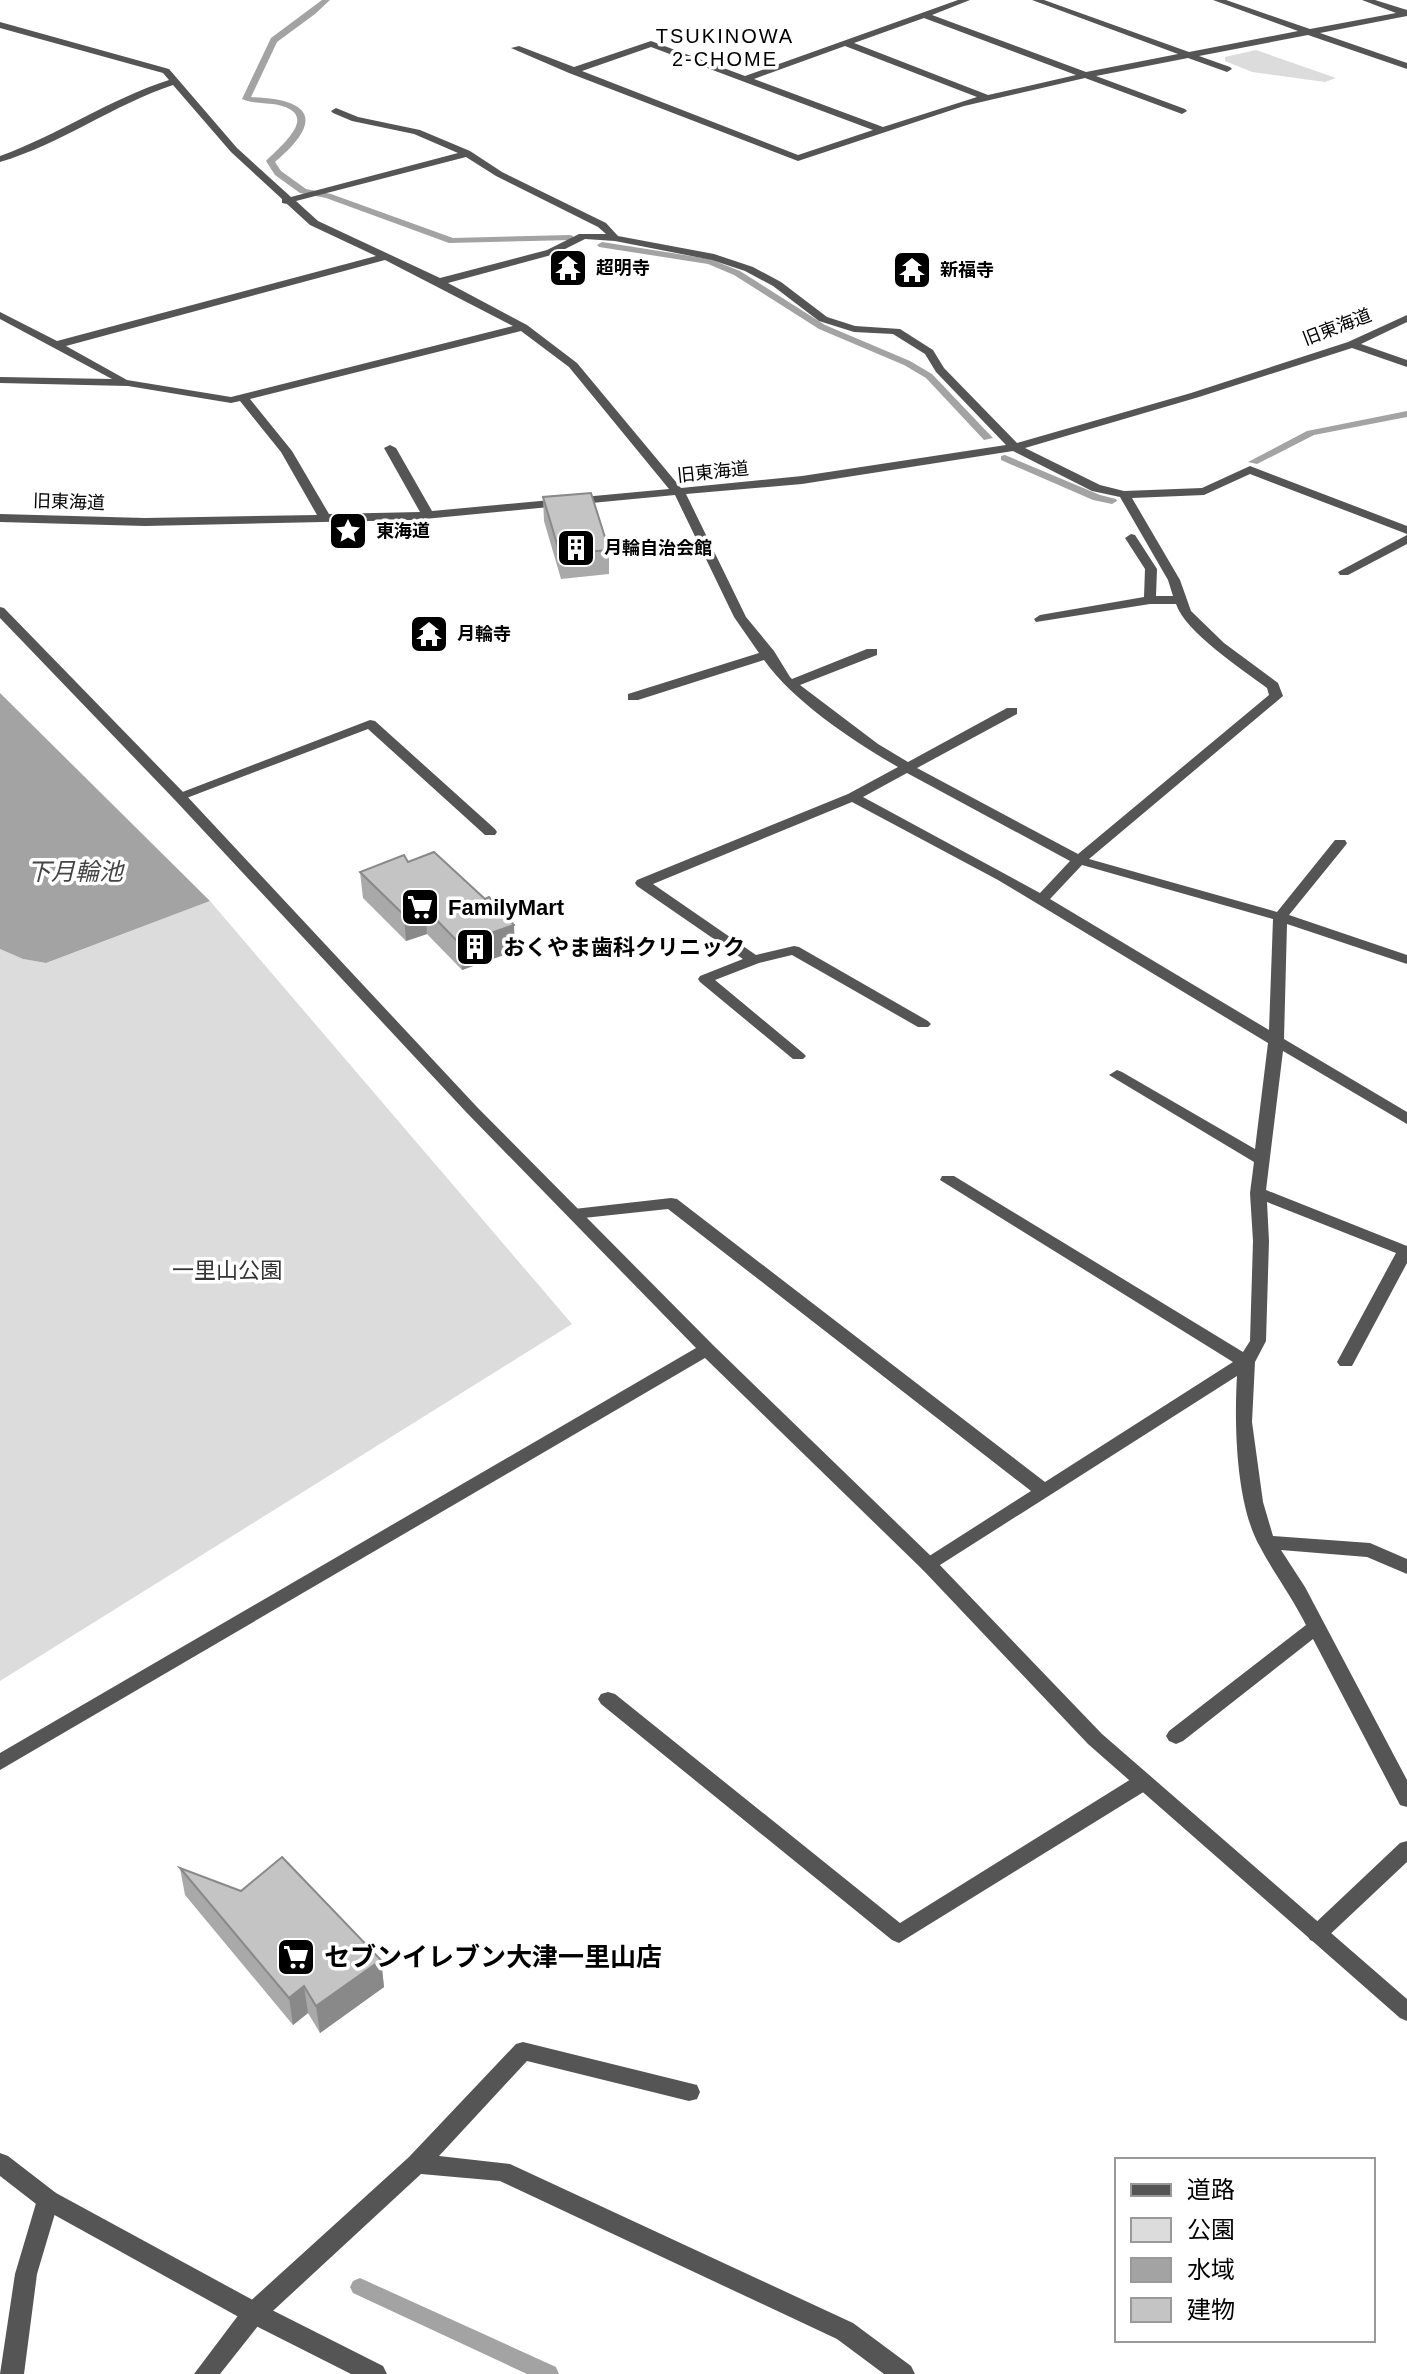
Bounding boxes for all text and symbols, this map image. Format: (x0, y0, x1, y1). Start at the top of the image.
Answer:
district label: TSUKINOWA 2-CHOME (656, 25, 794, 70)
temple icon: 超明寺 (547, 247, 589, 289)
temple icon: 新福寺 (891, 249, 933, 291)
place label: 超明寺 (596, 258, 650, 278)
place label: 新福寺 (940, 260, 994, 280)
street label: 旧東海道 (1300, 305, 1374, 349)
street label: 旧東海道 (676, 458, 750, 486)
street label: 旧東海道 (33, 491, 105, 513)
place icon: 東海道 (327, 510, 369, 552)
place label: 東海道 (376, 521, 430, 541)
building icon: 月輪自治会館 (555, 527, 597, 569)
place label: 月輪自治会館 (604, 538, 712, 558)
temple icon: 月輪寺 (408, 613, 450, 655)
place label: 月輪寺 (457, 624, 511, 644)
water label: 下月輪池 (27, 858, 125, 885)
supermarket icon: FamilyMart (399, 886, 441, 928)
place label: FamilyMart (448, 895, 565, 920)
building icon: おくやま歯科クリニック (454, 926, 496, 968)
place label: おくやま歯科クリニック (503, 935, 745, 960)
park label: 一里山公園 (172, 1258, 282, 1283)
supermarket icon: セブンイレブン大津一里山店 (275, 1936, 317, 1978)
place label: セブンイレブン大津一里山店 (324, 1942, 662, 1972)
legend (1115, 2158, 1375, 2342)
text: 道路 (1187, 2176, 1235, 2203)
text: 公園 (1187, 2216, 1235, 2243)
text: 水域 (1187, 2256, 1235, 2283)
text: 建物 (1187, 2296, 1235, 2323)

